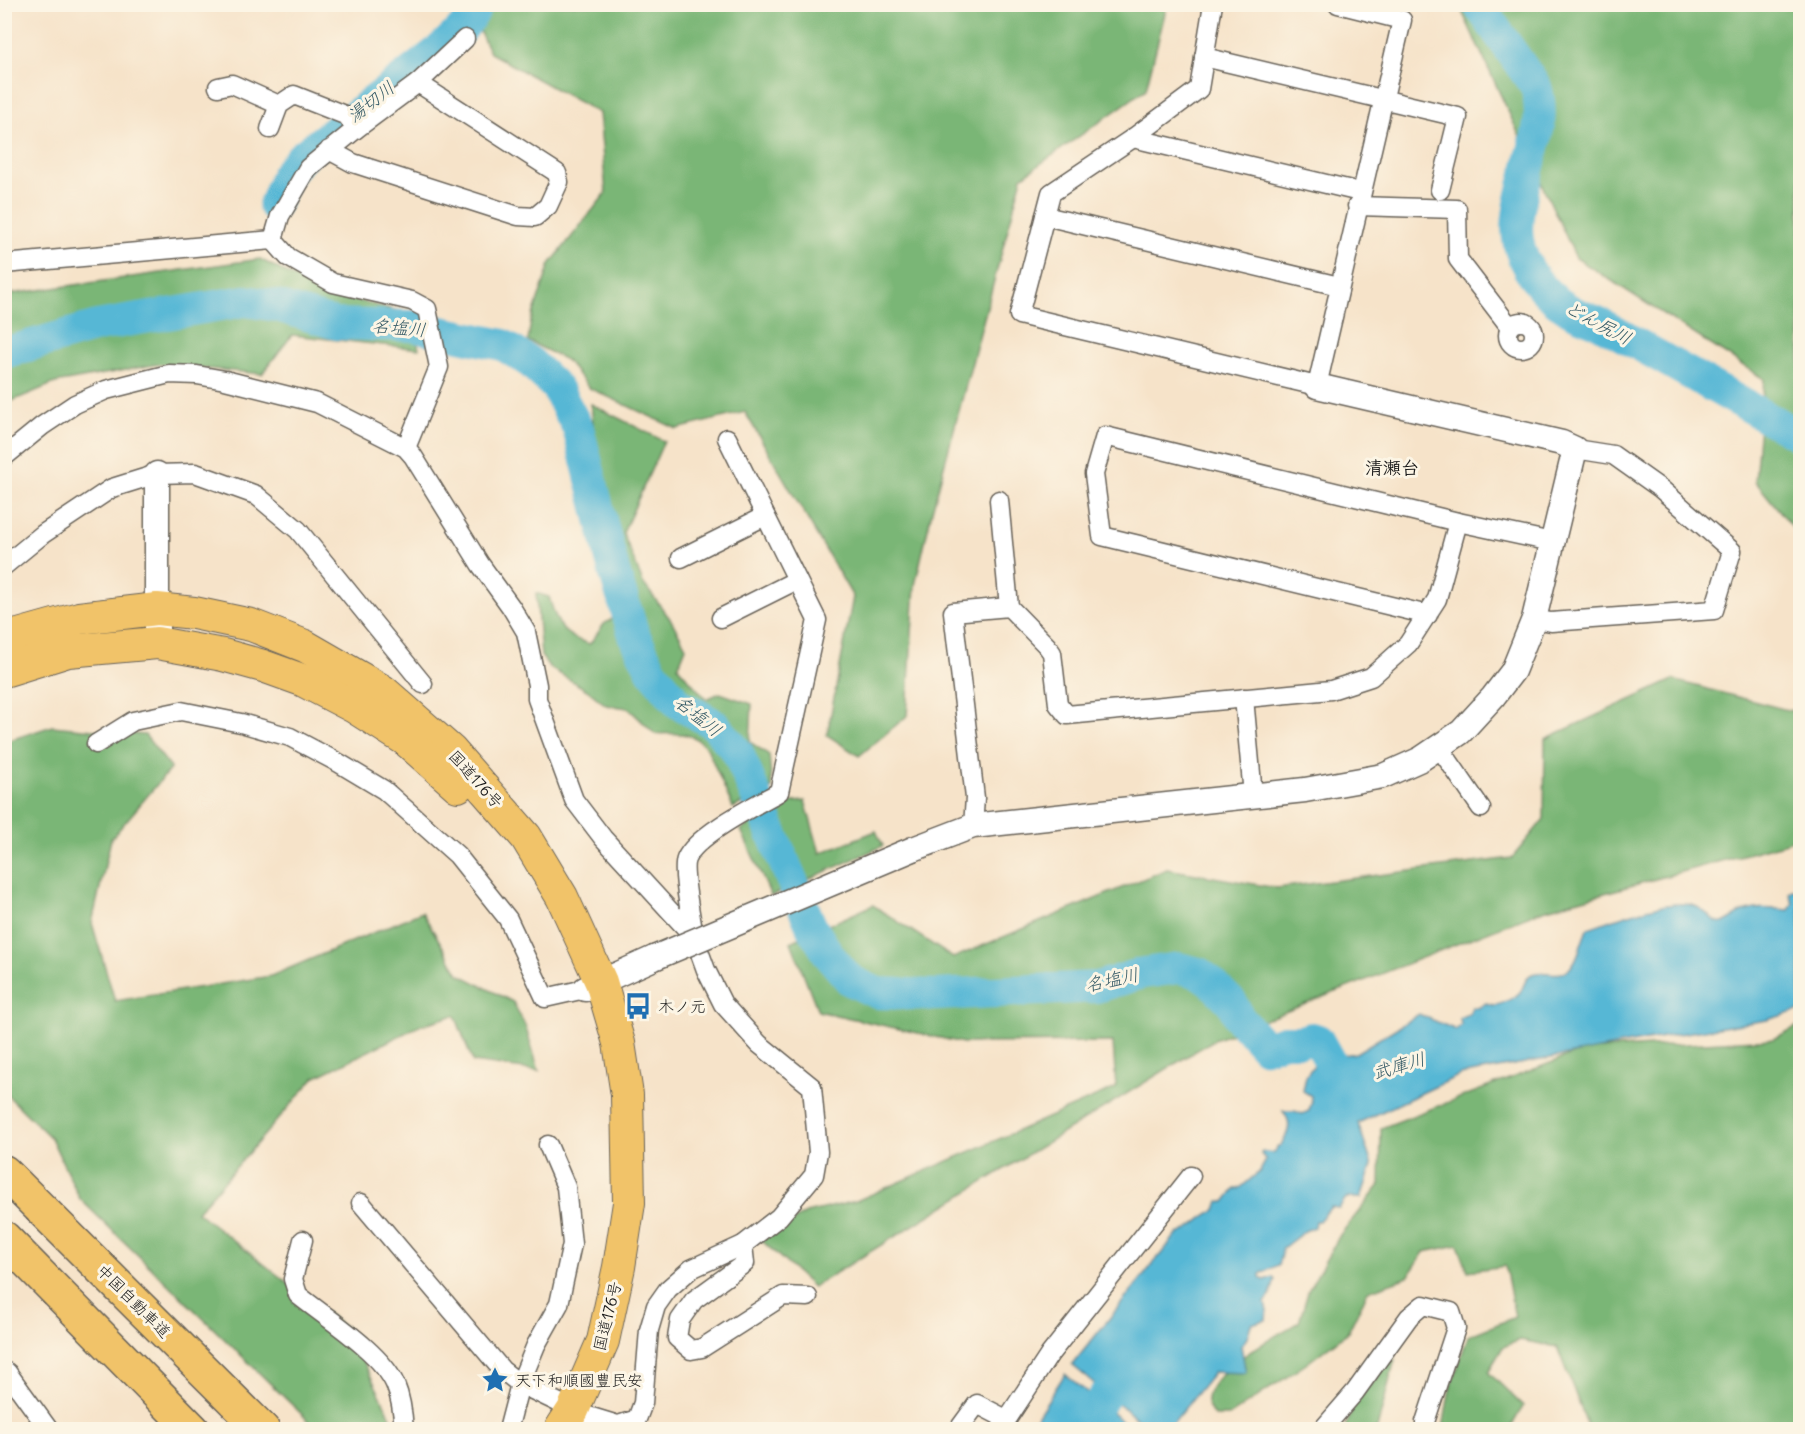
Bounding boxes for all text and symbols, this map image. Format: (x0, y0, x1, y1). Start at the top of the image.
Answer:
water label: 湯切川 (342, 76, 399, 127)
water label: どん尻川 (1561, 295, 1636, 350)
water label: 名塩川 (371, 314, 427, 341)
district label: 清瀬台 (1365, 456, 1419, 479)
water label: 名塩川 (670, 690, 727, 742)
street label: 国道176号 (445, 746, 507, 812)
water label: 名塩川 (1083, 963, 1141, 996)
bus stop icon: 木ノ元 (623, 991, 653, 1021)
place label: 木ノ元 (658, 996, 706, 1016)
water label: 武庫川 (1370, 1047, 1428, 1084)
street label: 中国自動車道 (93, 1260, 175, 1342)
street label: 国道176号 (589, 1279, 625, 1353)
place icon: 天下和順國豊民安 (480, 1365, 510, 1395)
place label: 天下和順國豊民安 (515, 1370, 643, 1390)

